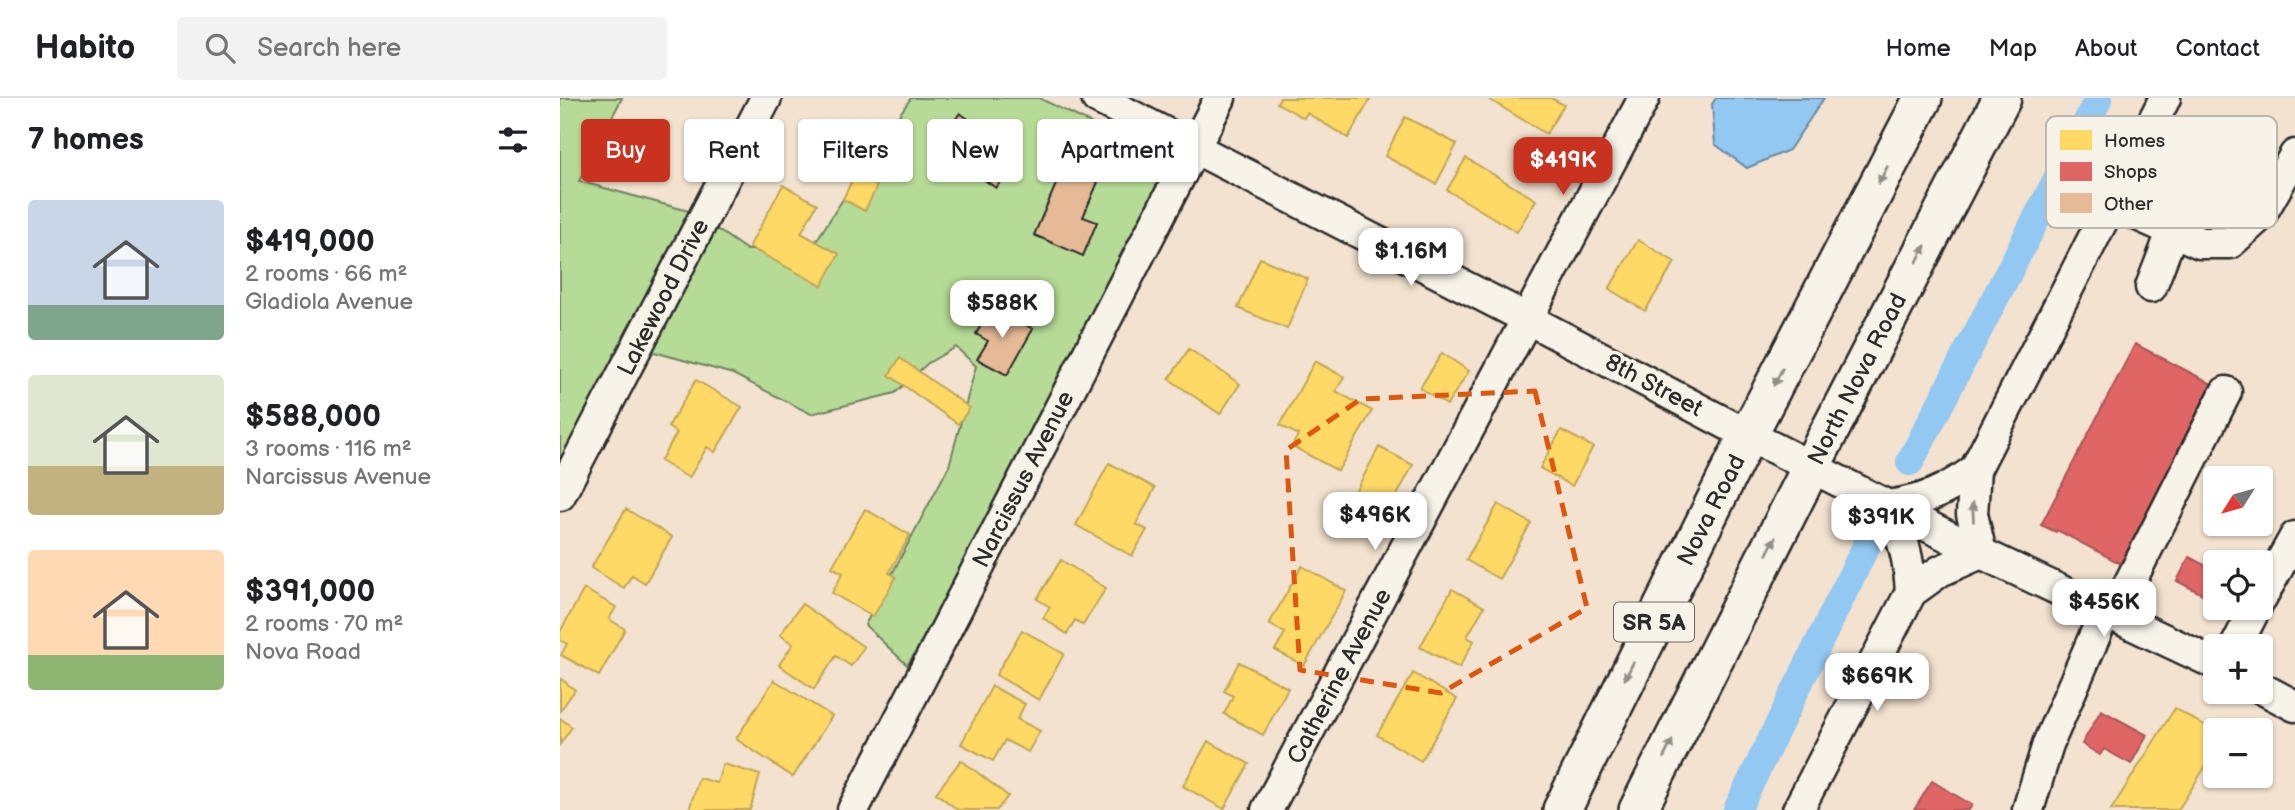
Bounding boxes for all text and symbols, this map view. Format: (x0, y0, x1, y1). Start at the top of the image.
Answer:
search box (177, 17, 667, 80)
text: Habito (35, 28, 135, 68)
icon: search (201, 29, 239, 67)
text: Search here (257, 33, 401, 64)
text: Home (1886, 34, 1951, 63)
text: Map (1989, 34, 2037, 63)
text: About (2075, 34, 2137, 63)
text: Contact (2175, 34, 2260, 63)
legend (2046, 116, 2277, 228)
chip: Buy (581, 119, 670, 182)
chip: Rent (684, 119, 784, 182)
chip: Filters (798, 119, 913, 182)
chip: New (927, 119, 1023, 182)
chip: Apartment (1037, 119, 1198, 182)
icon: filters (494, 121, 532, 159)
text: 7 homes (28, 122, 144, 158)
text: Homes (2104, 130, 2165, 153)
pin: $419K (1514, 138, 1612, 197)
text: $419K (1529, 146, 1597, 174)
text: Shops (2104, 161, 2157, 184)
one-way arrow (1877, 165, 1889, 185)
text: Other (2104, 193, 2154, 216)
street label: Lakewood Drive (611, 214, 715, 380)
text: $419,000 (245, 224, 375, 260)
icon: home (84, 228, 168, 312)
pin: $1.16M (1354, 228, 1468, 288)
text: $1.16M (1374, 237, 1448, 265)
one-way arrow (1916, 244, 1927, 264)
text: 2 rooms · 66 m² (245, 260, 407, 288)
pin: $588K (953, 280, 1051, 340)
text: Gladiola Avenue (245, 288, 413, 316)
text: $588K (966, 289, 1038, 317)
street label: North Nova Road (1802, 289, 1913, 470)
street label: 8th Street (1600, 348, 1708, 424)
one-way arrow (1773, 367, 1784, 387)
street label: Narcissus Avenue (966, 386, 1080, 572)
text: $588,000 (245, 399, 381, 435)
icon: home (84, 403, 168, 487)
text: 3 rooms · 116 m² (245, 435, 412, 463)
street label: Nova Road (1671, 450, 1752, 571)
text: Narcissus Avenue (245, 463, 431, 491)
north arrow (2203, 466, 2273, 536)
map controls (2203, 466, 2273, 788)
pin: $496K (1326, 492, 1424, 552)
pin: $391K (1832, 494, 1930, 554)
one-way arrow (1968, 500, 1979, 522)
text: $496K (1339, 501, 1411, 529)
text: $391K (1847, 503, 1915, 531)
one-way arrow (1766, 536, 1777, 556)
button: locate (2203, 550, 2273, 620)
text: $391,000 (245, 574, 375, 610)
icon: home (84, 578, 168, 662)
pin: $456K (2055, 580, 2153, 639)
street label: Catherine Avenue (1281, 584, 1398, 769)
text: $456K (2068, 588, 2140, 616)
road number: SR 5A (1614, 602, 1694, 642)
text: 2 rooms · 70 m² (245, 610, 404, 638)
button: + (2203, 634, 2273, 704)
text: Nova Road (245, 638, 361, 666)
pin: $669K (1828, 654, 1926, 713)
one-way arrow (1624, 661, 1635, 681)
text: $669K (1841, 662, 1913, 690)
button: − (2203, 718, 2273, 788)
one-way arrow (1663, 739, 1674, 759)

